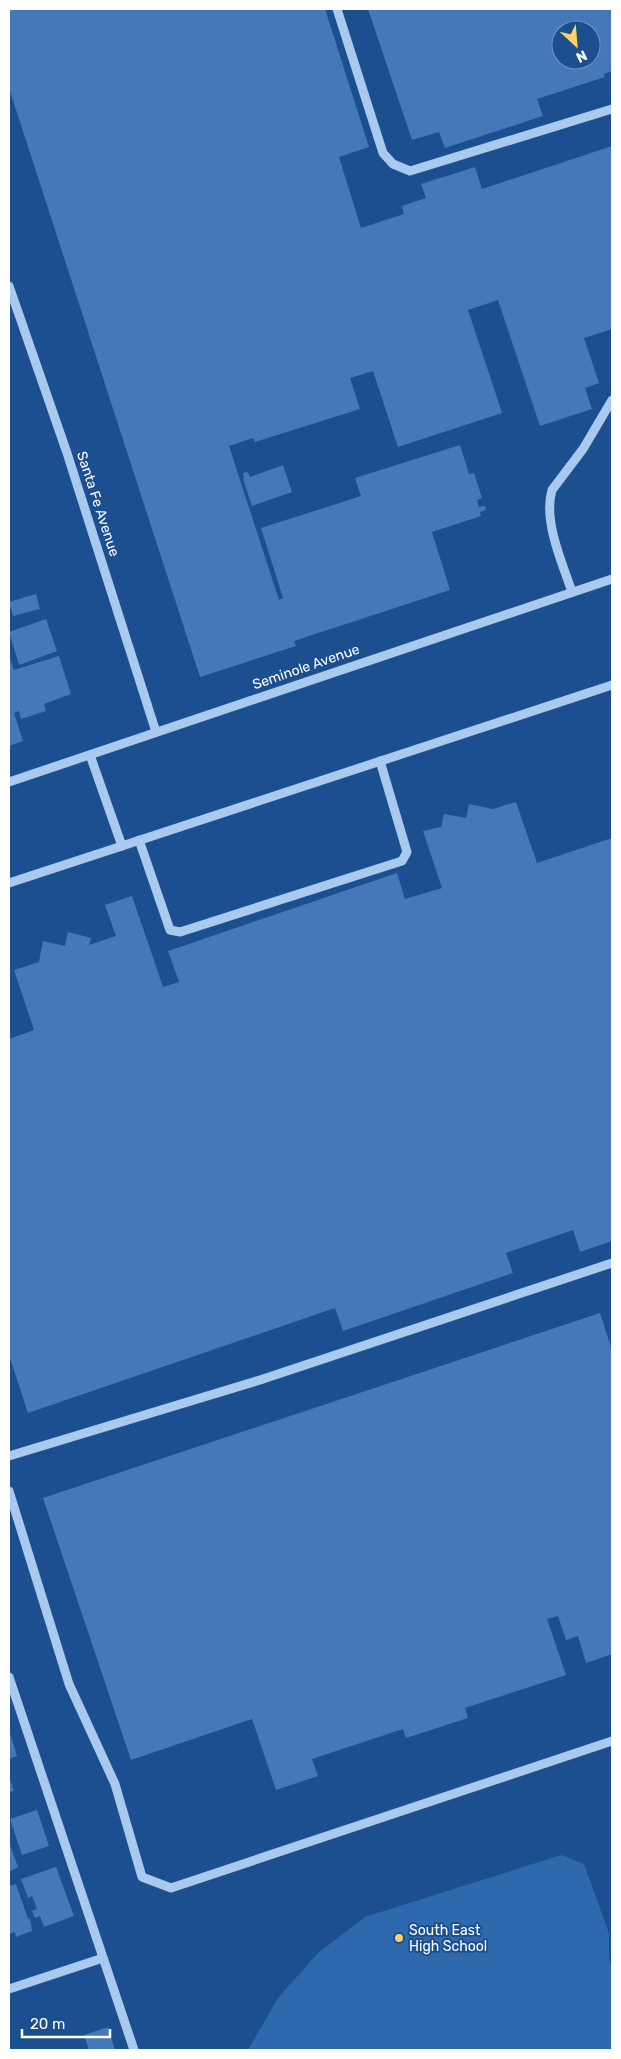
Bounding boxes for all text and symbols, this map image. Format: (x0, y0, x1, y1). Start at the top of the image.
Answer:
north arrow (551, 20, 601, 70)
text: N (573, 46, 590, 66)
street label: Santa Fe Avenue (73, 449, 123, 559)
street label: Seminole Avenue (250, 641, 362, 693)
place label: South East High School (409, 1922, 487, 1955)
marker: South East High School (393, 1932, 405, 1944)
scale bar (22, 2006, 110, 2038)
text: 20 m (30, 2015, 65, 2033)

